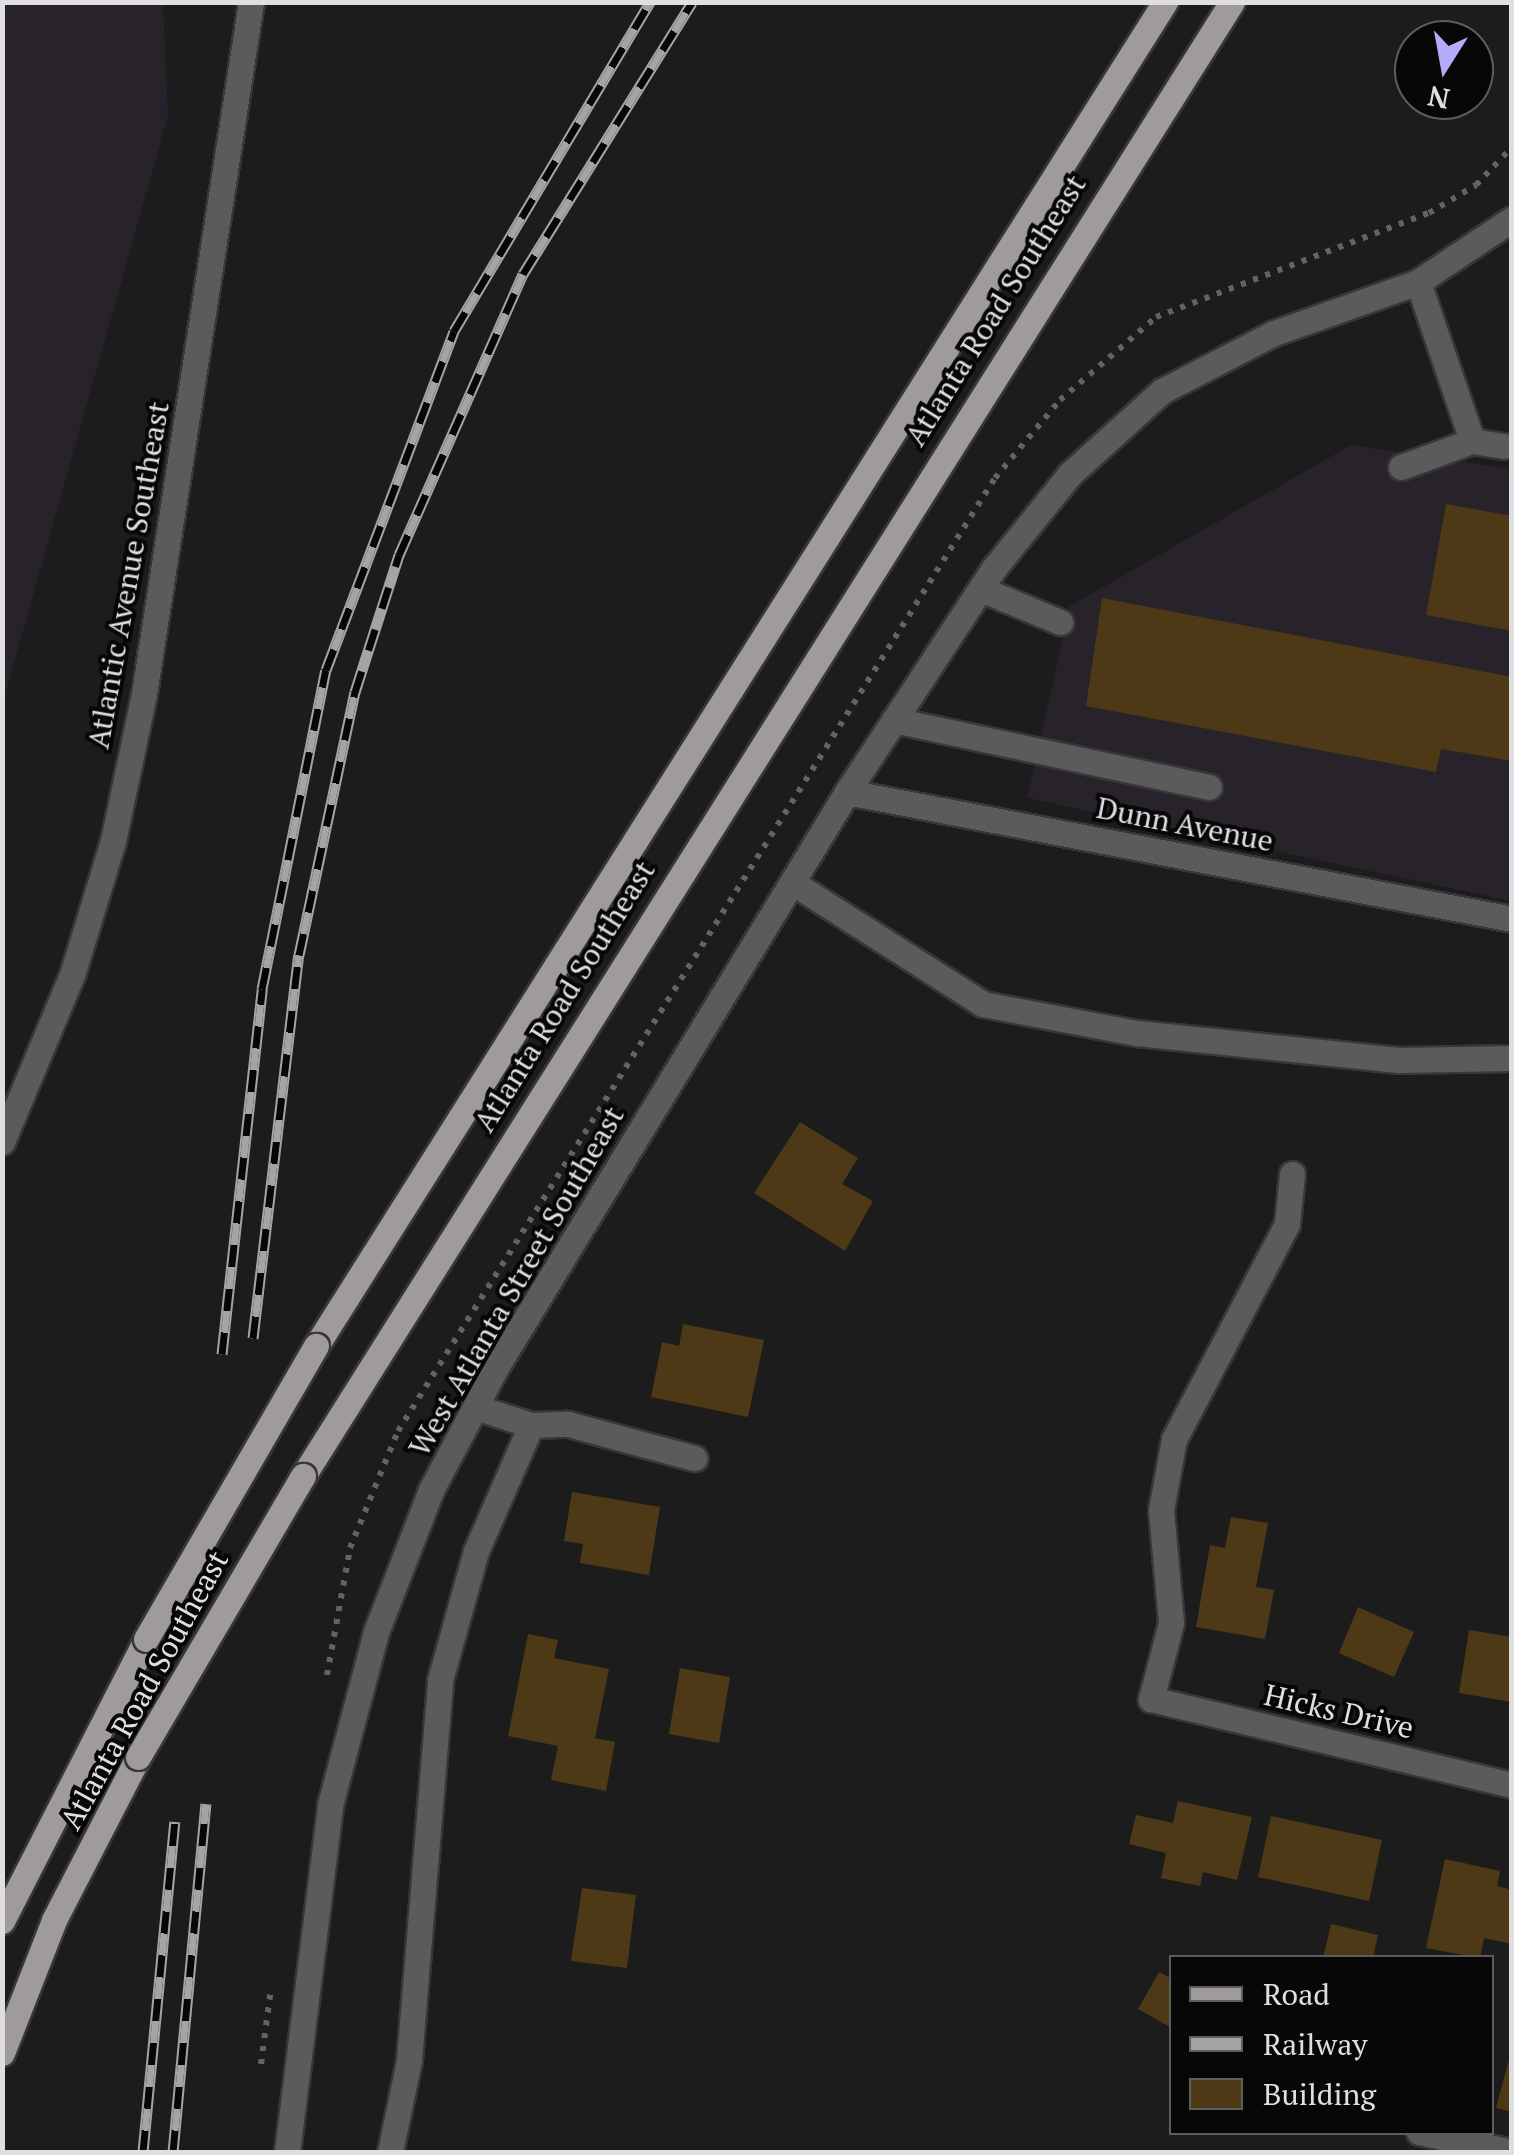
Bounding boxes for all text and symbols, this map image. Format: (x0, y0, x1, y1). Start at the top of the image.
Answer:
north arrow (1394, 20, 1494, 120)
text: N (1425, 78, 1453, 118)
street label: Atlanta Road Southeast (897, 168, 1093, 452)
street label: Atlantic Avenue Southeast (80, 398, 176, 752)
street label: Dunn Avenue (1093, 789, 1277, 859)
street label: Atlanta Road Southeast (466, 854, 662, 1138)
street label: West Atlanta Street Southeast (401, 1099, 631, 1463)
street label: Atlanta Road Southeast (52, 1544, 236, 1836)
street label: Hicks Drive (1261, 1676, 1417, 1746)
legend (1169, 1955, 1494, 2135)
text: Road (1263, 1974, 1330, 2014)
text: Railway (1263, 2024, 1367, 2064)
text: Building (1263, 2074, 1376, 2114)

